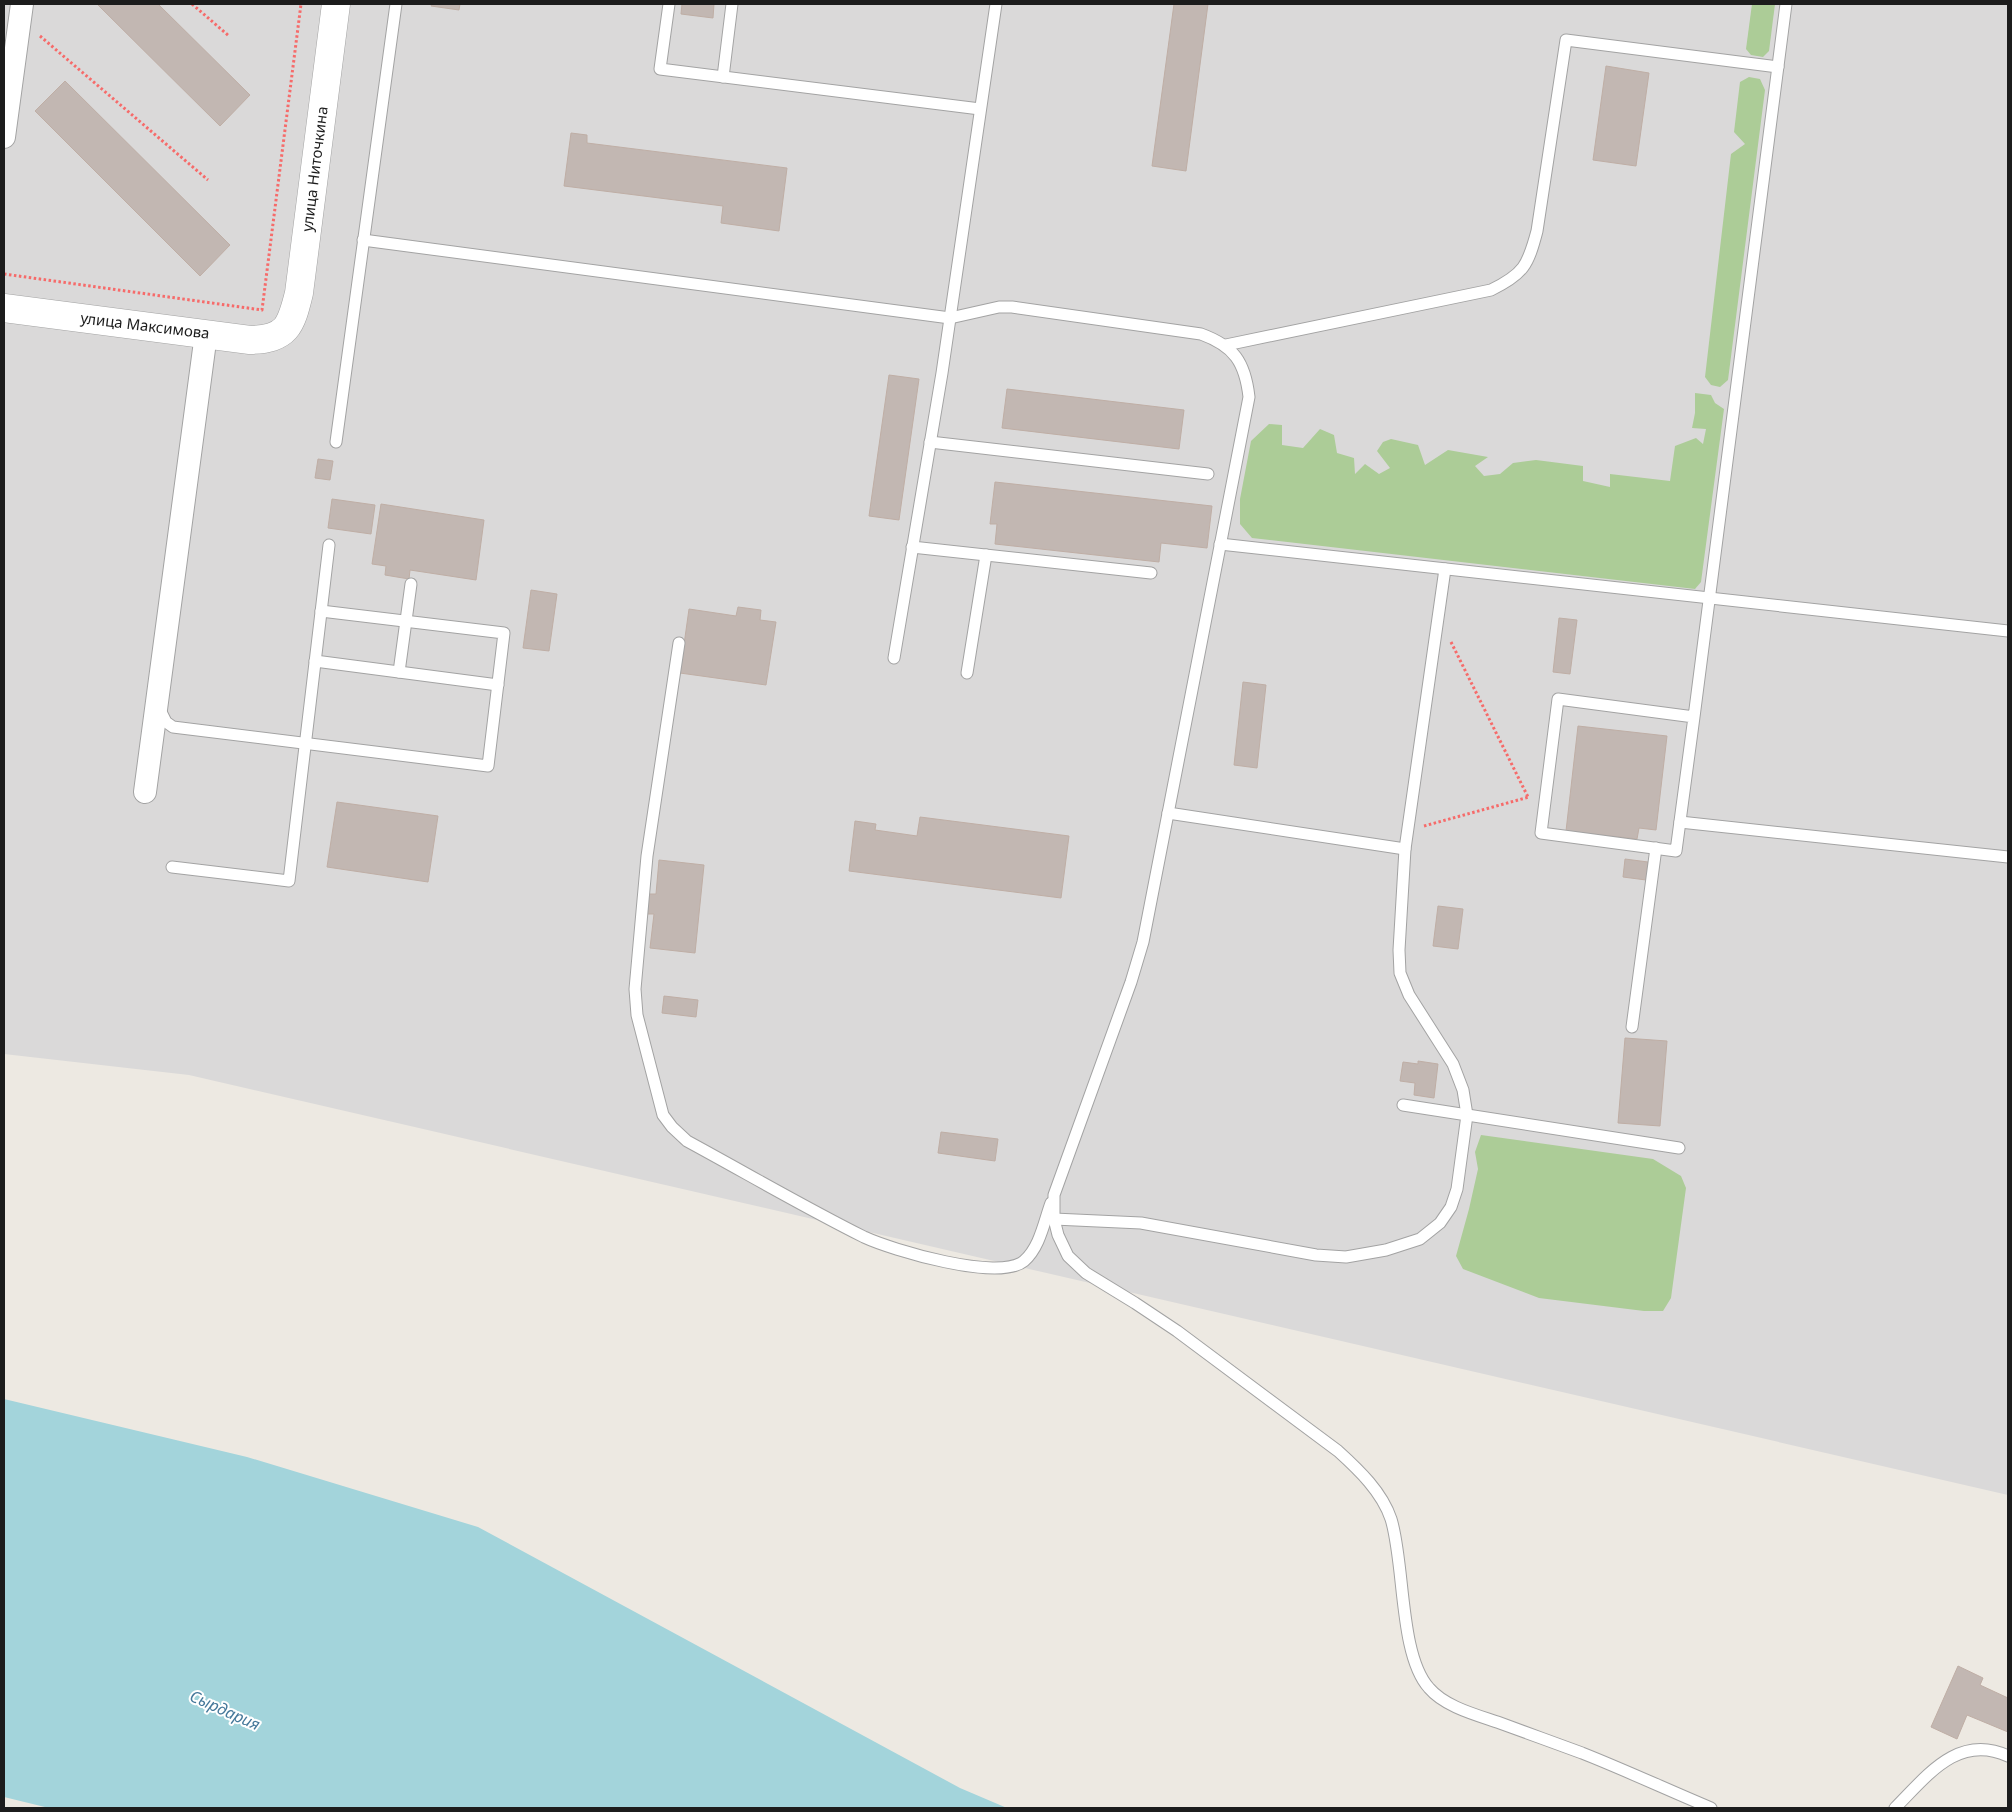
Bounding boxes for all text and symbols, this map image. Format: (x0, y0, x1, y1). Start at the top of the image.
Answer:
street label: улица Ниточкина (296, 105, 332, 233)
street label: улица Максимова (79, 307, 211, 343)
water label: Сырдария (186, 1685, 264, 1735)

